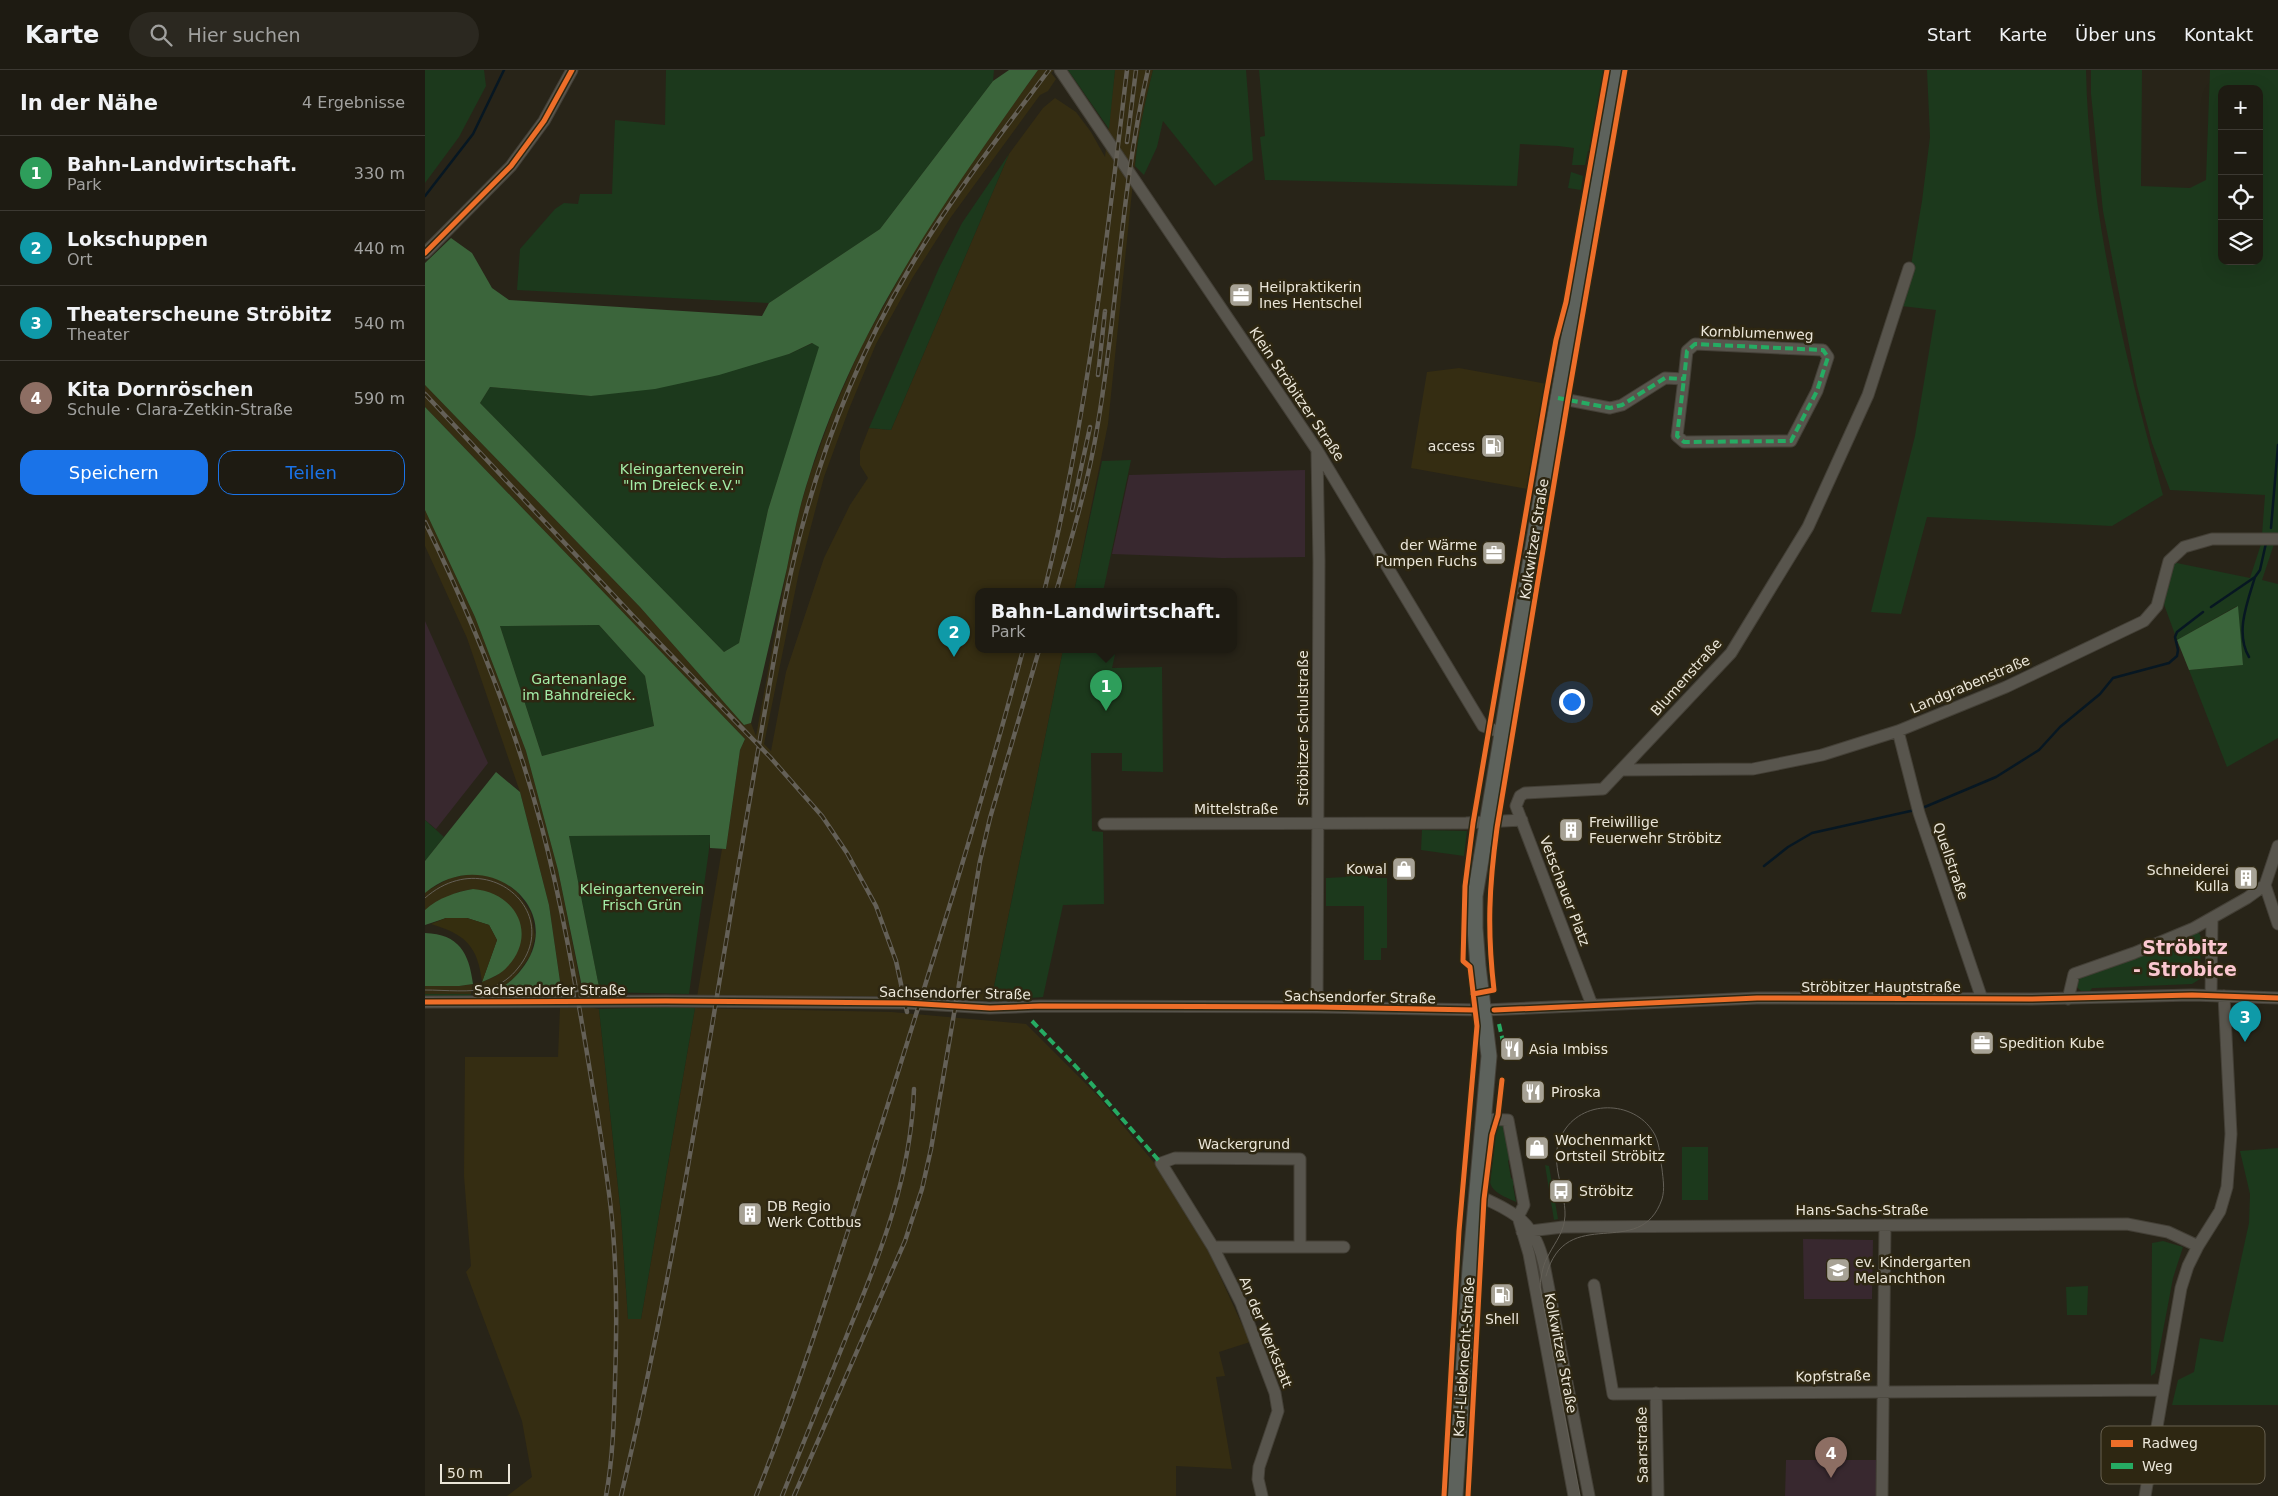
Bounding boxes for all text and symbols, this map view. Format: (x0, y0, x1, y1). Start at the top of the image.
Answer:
search box (129, 12, 479, 57)
text: Karte (25, 21, 99, 49)
icon: search (147, 21, 175, 49)
text: Hier suchen (187, 24, 301, 46)
text: Start (1927, 24, 1971, 45)
text: Karte (1999, 24, 2047, 45)
text: Über uns (2075, 24, 2156, 45)
text: Kontakt (2184, 24, 2253, 45)
map controls (2218, 85, 2263, 265)
button: + (2218, 85, 2263, 130)
text: In der Nähe (20, 91, 158, 115)
text: 4 Ergebnisse (302, 93, 405, 112)
button: − (2218, 130, 2263, 175)
text: Bahn-Landwirtschaft. (67, 153, 297, 175)
text: 1 (30, 164, 42, 183)
text: 330 m (354, 164, 405, 183)
text: Park (67, 175, 102, 194)
button: locate (2218, 175, 2263, 220)
button: layers (2218, 220, 2263, 265)
text: Lokschuppen (67, 228, 208, 250)
text: 2 (30, 239, 42, 258)
text: 440 m (354, 239, 405, 258)
text: Ort (67, 250, 92, 269)
place label: Heilpraktikerin Ines Hentschel (1259, 279, 1362, 311)
office icon: Heilpraktikerin Ines Hentschel (1228, 282, 1254, 308)
text: Theaterscheune Ströbitz (67, 303, 332, 325)
text: 3 (30, 314, 42, 333)
text: 540 m (354, 314, 405, 333)
street label: Kornblumenweg (1700, 323, 1814, 343)
street label: Klein Ströbitzer Straße (1246, 324, 1348, 464)
text: Theater (67, 325, 129, 344)
text: Kita Dornröschen (67, 378, 253, 400)
text: 4 (30, 389, 42, 408)
text: 590 m (354, 389, 405, 408)
text: Schule · Clara-Zetkin-Straße (67, 400, 293, 419)
fuel station icon: access (1480, 433, 1506, 459)
place label: access (1428, 438, 1475, 454)
button: Speichern (20, 450, 208, 495)
button: Teilen (218, 450, 405, 495)
park label: Kleingartenverein "Im Dreieck e.V." (620, 461, 744, 493)
street label: Kolkwitzer Straße (1517, 477, 1551, 601)
place label: der Wärme Pumpen Fuchs (1375, 537, 1477, 569)
office icon: der Wärme Pumpen Fuchs (1481, 540, 1507, 566)
popup (975, 588, 1237, 653)
text: Bahn-Landwirtschaft. (991, 600, 1221, 622)
pin: 2 (938, 616, 970, 657)
text: Park (991, 622, 1025, 641)
street label: Blumenstraße (1647, 635, 1725, 719)
street label: Ströbitzer Schulstraße (1295, 650, 1311, 806)
street label: Landgrabenstraße (1908, 652, 2032, 716)
pin: 1 (1090, 670, 1122, 711)
park label: Gartenanlage im Bahndreieck. (522, 671, 636, 703)
your location (1559, 689, 1585, 715)
street label: Mittelstraße (1194, 801, 1278, 817)
place label: Freiwillige Feuerwehr Ströbitz (1589, 814, 1721, 846)
building icon: Freiwillige Feuerwehr Ströbitz (1558, 817, 1584, 843)
street label: Quellstraße (1930, 820, 1972, 902)
street label: Vetschauer Platz (1537, 834, 1593, 948)
shop icon: Kowal (1391, 856, 1417, 882)
place label: Kowal (1346, 861, 1387, 877)
place label: Schneiderei Kulla (2147, 862, 2229, 894)
building icon: Schneiderei Kulla (2233, 865, 2259, 891)
park label: Kleingartenverein Frisch Grün (580, 881, 704, 913)
district label: Ströbitz - Strobice (2133, 936, 2237, 980)
street label: Ströbitzer Hauptstraße (1801, 979, 1961, 995)
street label: Sachsendorfer Straße (474, 982, 626, 998)
street label: Sachsendorfer Straße (879, 984, 1031, 1002)
street label: Sachsendorfer Straße (1284, 988, 1436, 1006)
pin: 3 (2229, 1001, 2261, 1042)
office icon: Spedition Kube (1969, 1030, 1995, 1056)
place label: Spedition Kube (1999, 1035, 2104, 1051)
restaurant icon: Asia Imbiss (1499, 1036, 1525, 1062)
place label: Asia Imbiss (1529, 1041, 1608, 1057)
restaurant icon: Piroska (1520, 1079, 1546, 1105)
place label: Piroska (1551, 1084, 1601, 1100)
place label: Wochenmarkt Ortsteil Ströbitz (1555, 1132, 1665, 1164)
shop icon: Wochenmarkt Ortsteil Ströbitz (1524, 1135, 1550, 1161)
street label: Wackergrund (1198, 1136, 1290, 1152)
bus stop icon: Ströbitz (1548, 1178, 1574, 1204)
place label: Ströbitz (1579, 1183, 1633, 1199)
place label: DB Regio Werk Cottbus (767, 1198, 861, 1230)
building icon: DB Regio Werk Cottbus (737, 1201, 763, 1227)
street label: Hans-Sachs-Straße (1796, 1202, 1928, 1218)
place label: ev. Kindergarten Melanchthon (1855, 1254, 1971, 1286)
school or university icon: ev. Kindergarten Melanchthon (1825, 1257, 1851, 1283)
street label: An der Werkstatt (1236, 1274, 1296, 1390)
street label: Karl-Liebknecht-Straße (1450, 1277, 1478, 1437)
fuel station icon: Shell (1489, 1282, 1515, 1308)
street label: Kolkwitzer Straße (1541, 1292, 1581, 1414)
place label: Shell (1485, 1311, 1519, 1327)
street label: Kopfstraße (1795, 1367, 1871, 1385)
street label: Saarstraße (1633, 1407, 1651, 1483)
legend (2101, 1426, 2265, 1484)
text: Radweg (2142, 1435, 2198, 1451)
pin: 4 (1815, 1437, 1847, 1478)
text: Weg (2142, 1458, 2173, 1474)
scale bar (440, 1461, 510, 1484)
text: 50 m (447, 1465, 483, 1481)

